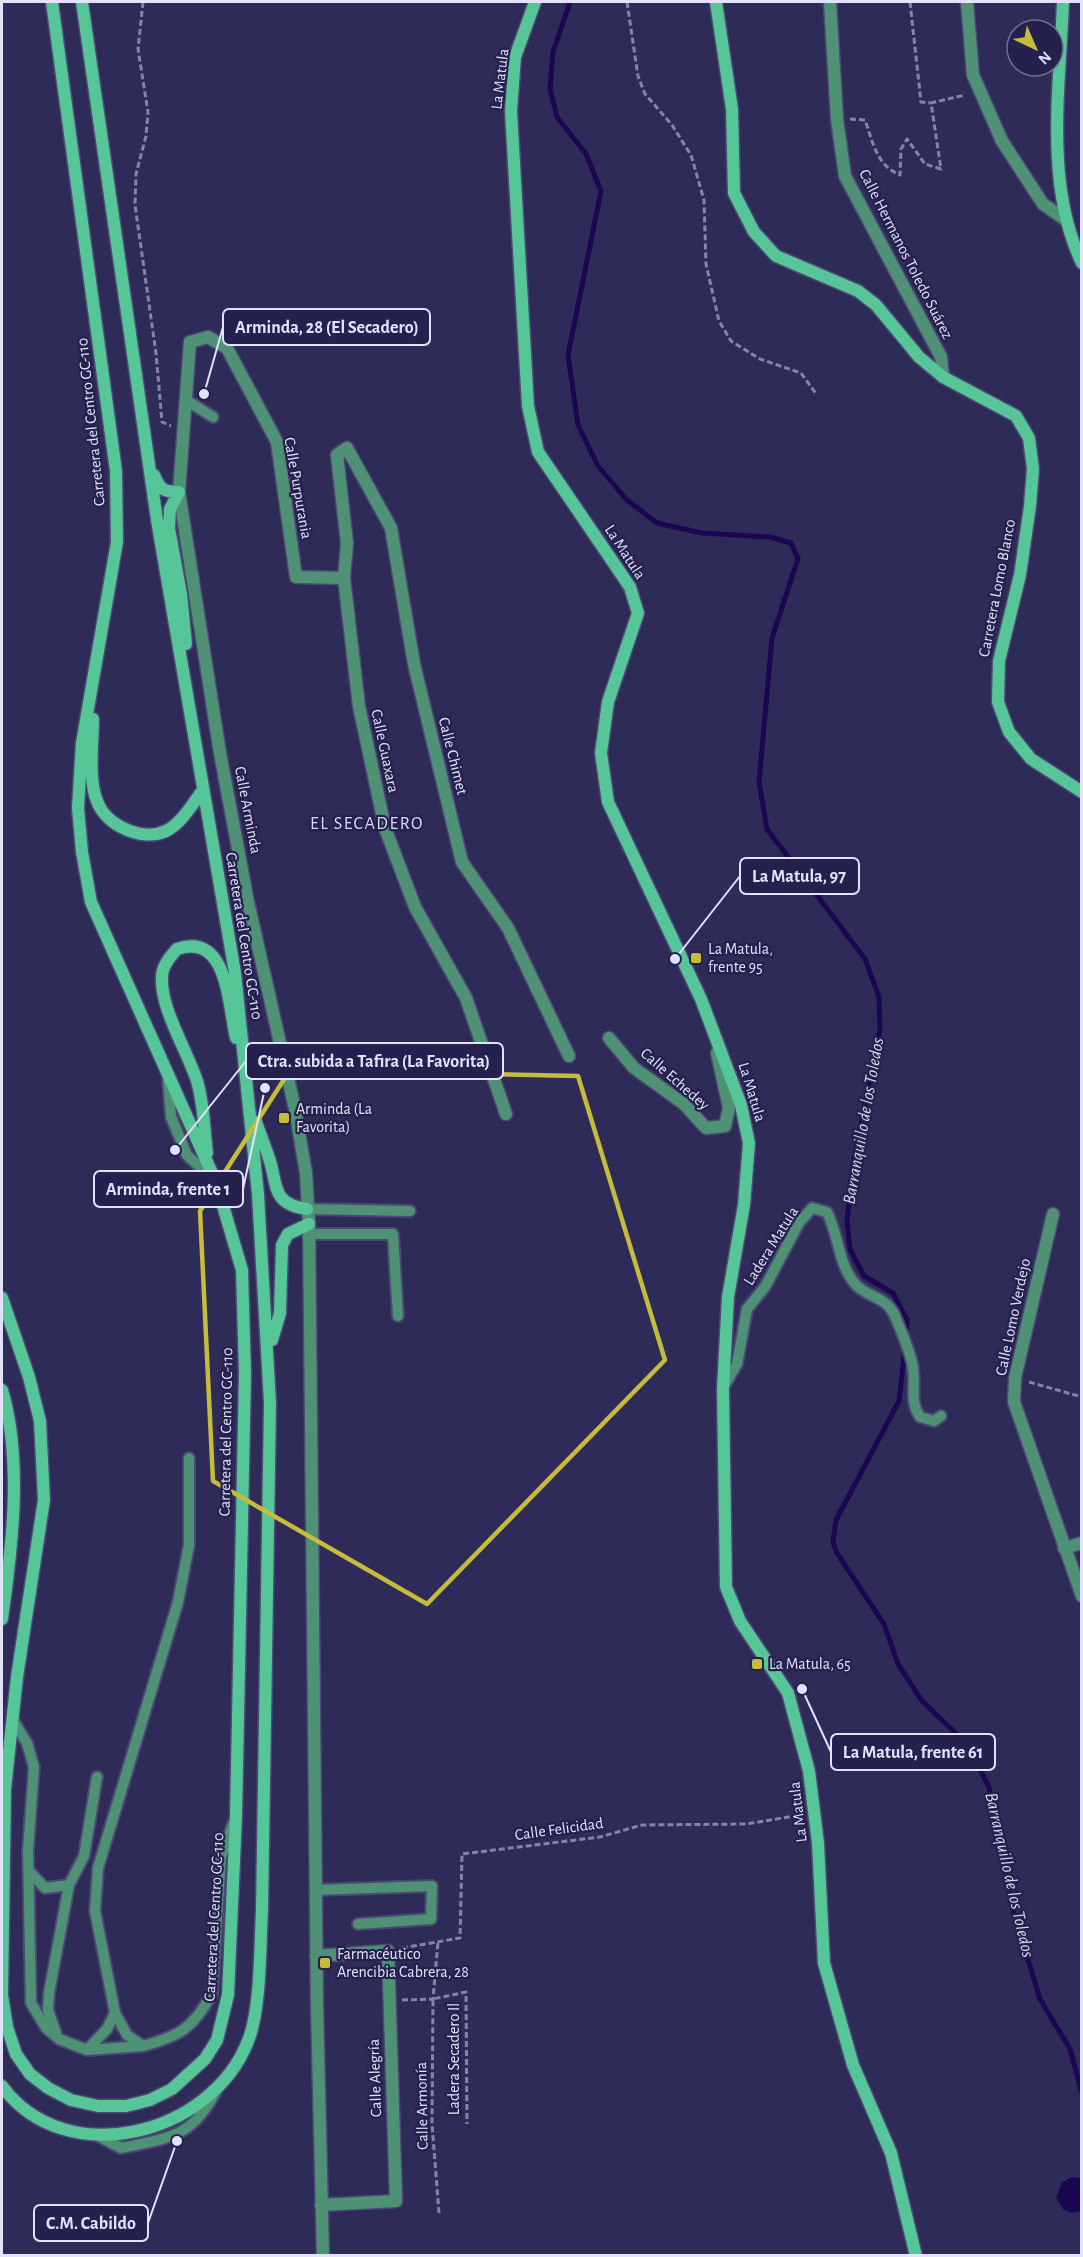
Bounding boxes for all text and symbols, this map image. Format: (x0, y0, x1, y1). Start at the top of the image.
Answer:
north arrow (1005, 18, 1065, 78)
street label: La Matula (488, 48, 512, 110)
text: N (1035, 48, 1054, 68)
street label: Calle Hermanos Toledo Suárez (856, 166, 956, 342)
callout: Arminda, 28 (El Secadero) (223, 309, 430, 345)
text: Arminda, 28 (El Secadero) (235, 319, 419, 337)
street label: Carretera del Centro GC-110 (74, 337, 108, 507)
street label: Calle Purpurania (281, 436, 315, 540)
street label: Carretera Lomo Blanco (976, 518, 1018, 658)
street label: La Matula (602, 522, 648, 582)
street label: Calle Guaxara (368, 708, 402, 794)
street label: Calle Chimet (436, 716, 470, 796)
street label: Calle Arminda (232, 765, 264, 855)
district label: EL SECADERO (310, 815, 424, 833)
street label: Carretera del Centro GC-110 (223, 851, 265, 1021)
callout: La Matula, 97 (740, 858, 859, 894)
text: La Matula, 97 (752, 868, 846, 886)
place label: La Matula, frente 95 (708, 941, 773, 975)
marker: La Matula, frente 95 (689, 951, 703, 965)
water label: Barranquillo de los Toledos (840, 1036, 888, 1206)
callout: Ctra. subida a Tafira (La Favorita) (246, 1043, 503, 1079)
street label: Calle Echedey (637, 1045, 713, 1114)
text: Ctra. subida a Tafira (La Favorita) (258, 1053, 490, 1071)
street label: La Matula (735, 1060, 769, 1124)
place label: Arminda (La Favorita) (296, 1101, 372, 1135)
marker: Arminda (La Favorita) (277, 1111, 291, 1125)
callout: Arminda, frente 1 (94, 1171, 243, 1207)
text: Arminda, frente 1 (106, 1181, 230, 1199)
street label: Ladera Matula (741, 1204, 801, 1288)
street label: Calle Lomo Verdejo (993, 1257, 1034, 1377)
street label: Carretera del Centro GC-110 (217, 1347, 235, 1517)
place label: La Matula, 65 (769, 1656, 851, 1672)
marker: La Matula, 65 (750, 1657, 764, 1671)
callout: La Matula, frente 61 (831, 1734, 995, 1770)
text: La Matula, frente 61 (843, 1744, 983, 1762)
street label: La Matula (786, 1781, 810, 1843)
water label: Barranquillo de los Toledos (981, 1791, 1037, 1959)
street label: Calle Felicidad (514, 1815, 604, 1843)
street label: Carretera del Centro GC-110 (202, 1832, 226, 2002)
place label: Farmacéutico Arencibia Cabrera, 28 (337, 1946, 469, 1980)
marker: Farmacéutico Arencibia Cabrera, 28 (318, 1956, 332, 1970)
street label: Ladera Secadero Il (446, 2003, 462, 2115)
street label: Calle Alegría (366, 2039, 384, 2117)
street label: Calle Armonía (413, 2062, 431, 2150)
callout: C.M. Cabildo (34, 2205, 148, 2241)
text: C.M. Cabildo (46, 2215, 136, 2233)

